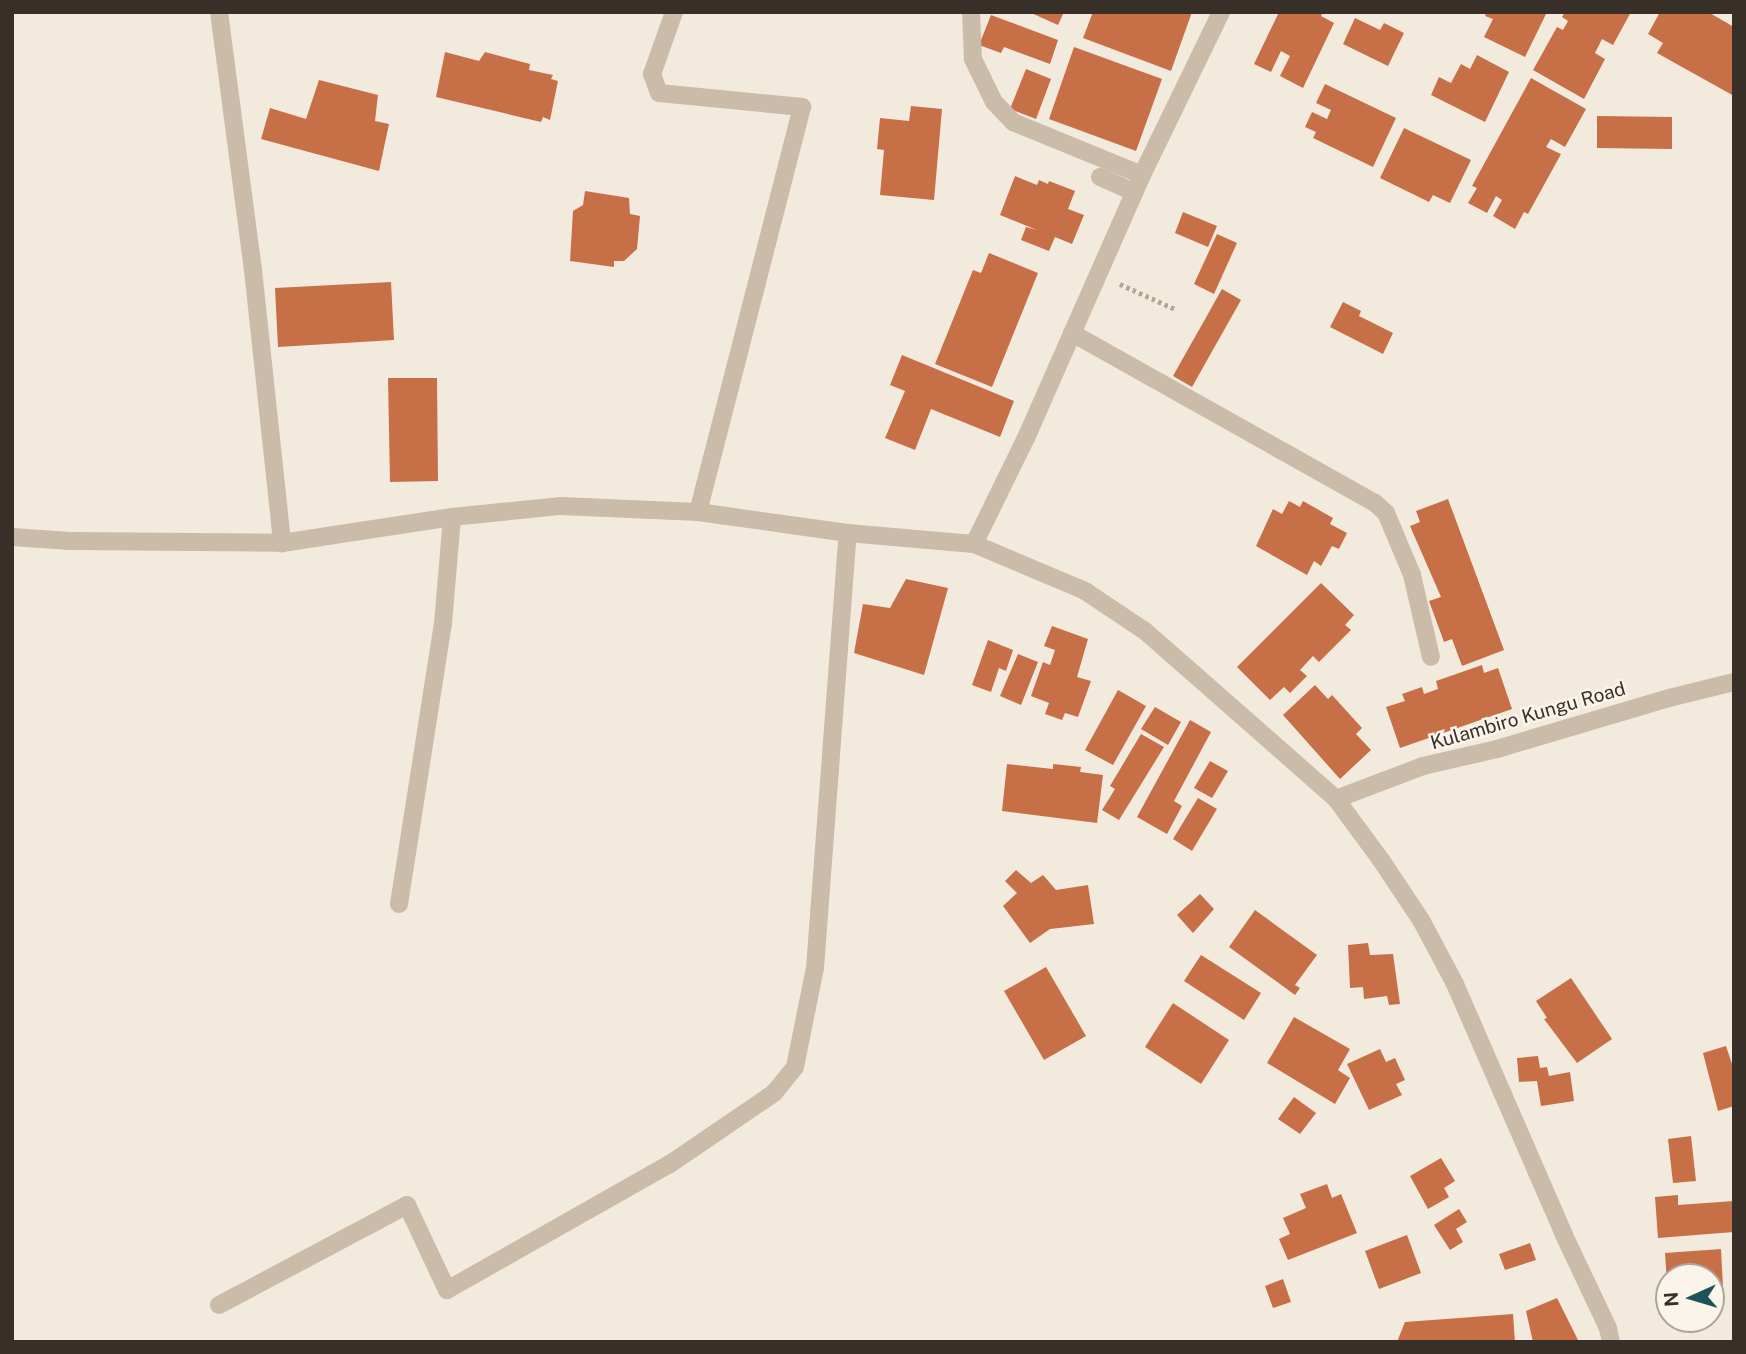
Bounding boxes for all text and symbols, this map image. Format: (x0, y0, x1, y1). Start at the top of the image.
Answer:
street label: Kulambiro Kungu Road (1428, 677, 1628, 755)
north arrow (1655, 1263, 1725, 1333)
text: N (1660, 1291, 1683, 1308)

